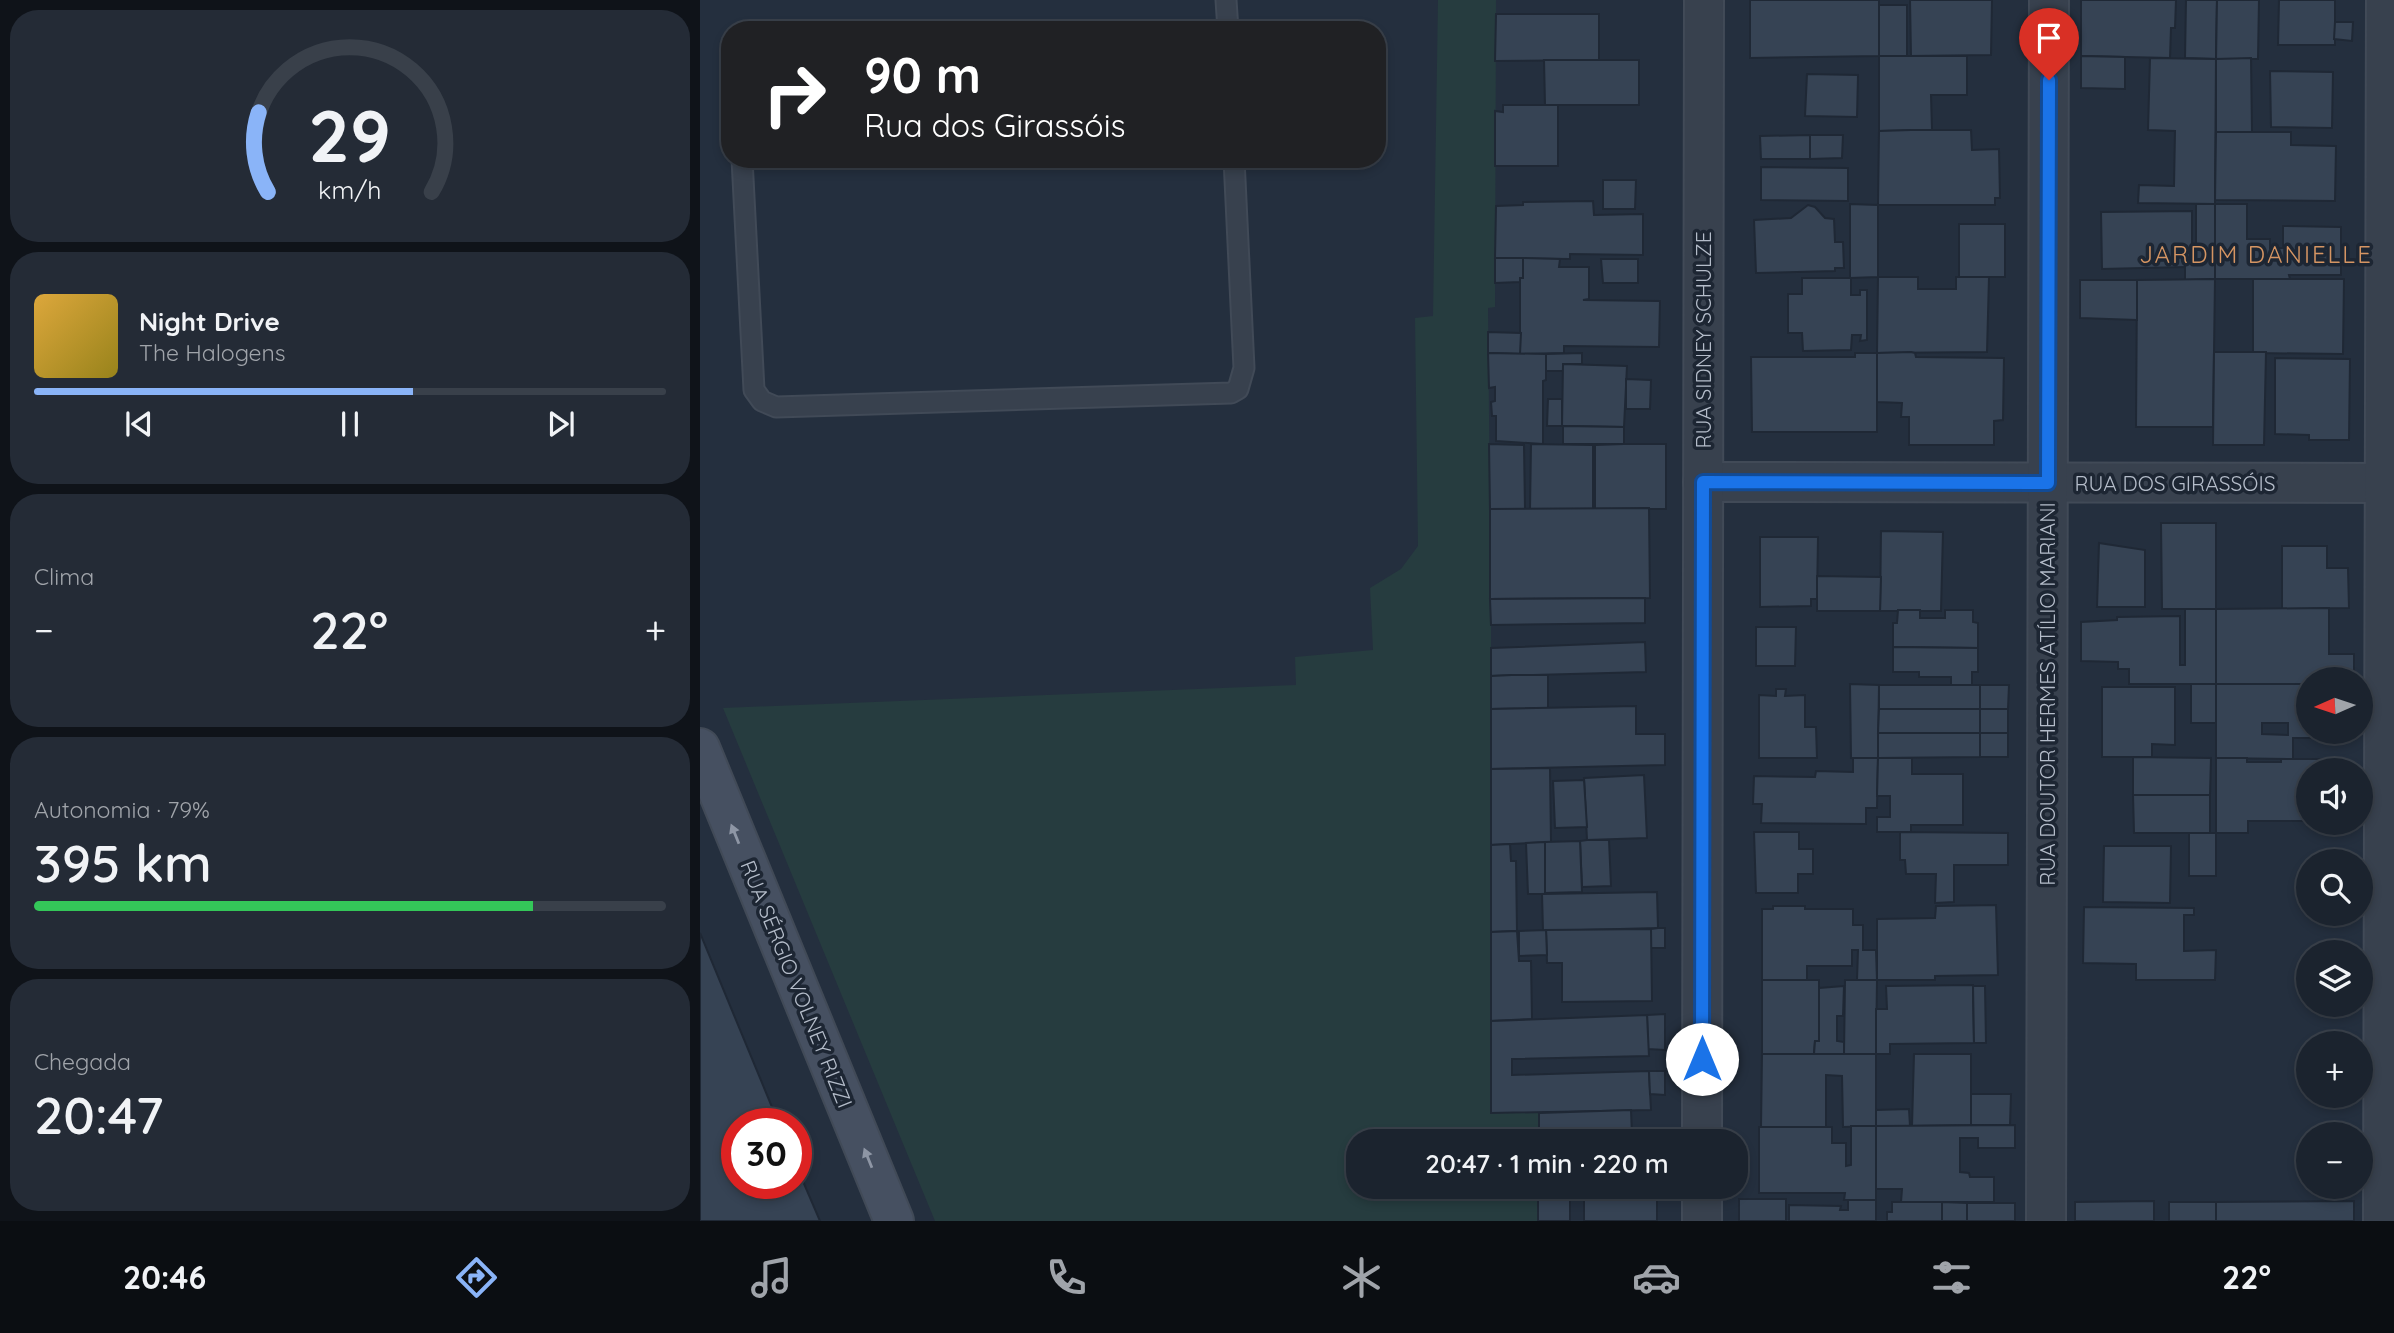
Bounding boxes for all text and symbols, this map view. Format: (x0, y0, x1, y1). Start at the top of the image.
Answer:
pin (2019, 8, 2079, 80)
icon: arrive (2030, 19, 2068, 57)
text: 90 m (864, 44, 981, 105)
icon: right (749, 49, 840, 140)
text: 29 (309, 89, 391, 180)
text: Rua dos Girassóis (864, 105, 1126, 145)
text: km/h (318, 174, 382, 205)
street label: RUA SIDNEY SCHULZE (1690, 231, 1716, 449)
district label: JARDIM DANIELLE (2139, 239, 2373, 269)
text: Night Drive (139, 305, 280, 338)
text: The Halogens (139, 338, 286, 367)
icon: previous (120, 405, 158, 443)
icon: pause (331, 405, 369, 443)
icon: next (542, 405, 580, 443)
street label: RUA DOS GIRASSÓIS (2074, 470, 2276, 496)
street label: RUA DOUTOR HERMES ATÍLIO MARIANI (2034, 502, 2060, 886)
text: Clima (34, 562, 94, 591)
text: 22° (310, 597, 388, 662)
text: − (34, 606, 54, 654)
text: + (645, 606, 666, 654)
north arrow (2296, 667, 2373, 744)
map controls (2296, 667, 2373, 1199)
button: sound (2296, 758, 2373, 835)
text: Autonomia · 79% (34, 795, 210, 824)
one-way arrow (730, 823, 741, 844)
text: 395 km (34, 830, 212, 895)
button: search (2296, 849, 2373, 926)
street label: RUA SÉRGIO VOLNEY RIZZI (735, 856, 859, 1112)
button: layers (2296, 940, 2373, 1017)
position arrow (1665, 1022, 1739, 1096)
button: + (2296, 1031, 2373, 1108)
text: Chegada (34, 1047, 131, 1076)
text: 20:47 (34, 1082, 164, 1147)
speed limit sign: 30 (721, 1108, 812, 1199)
button: − (2296, 1122, 2373, 1199)
text: 20:47 · 1 min · 220 m (1425, 1147, 1669, 1180)
one-way arrow (862, 1148, 874, 1168)
icon: directions (452, 1253, 501, 1302)
icon: music (747, 1253, 796, 1302)
icon: phone (1042, 1253, 1091, 1302)
icon: climate (1337, 1253, 1386, 1302)
icon: car (1632, 1253, 1681, 1302)
icon: filters (1927, 1253, 1976, 1302)
text: 20:46 (123, 1257, 206, 1297)
text: 22° (2222, 1257, 2271, 1297)

